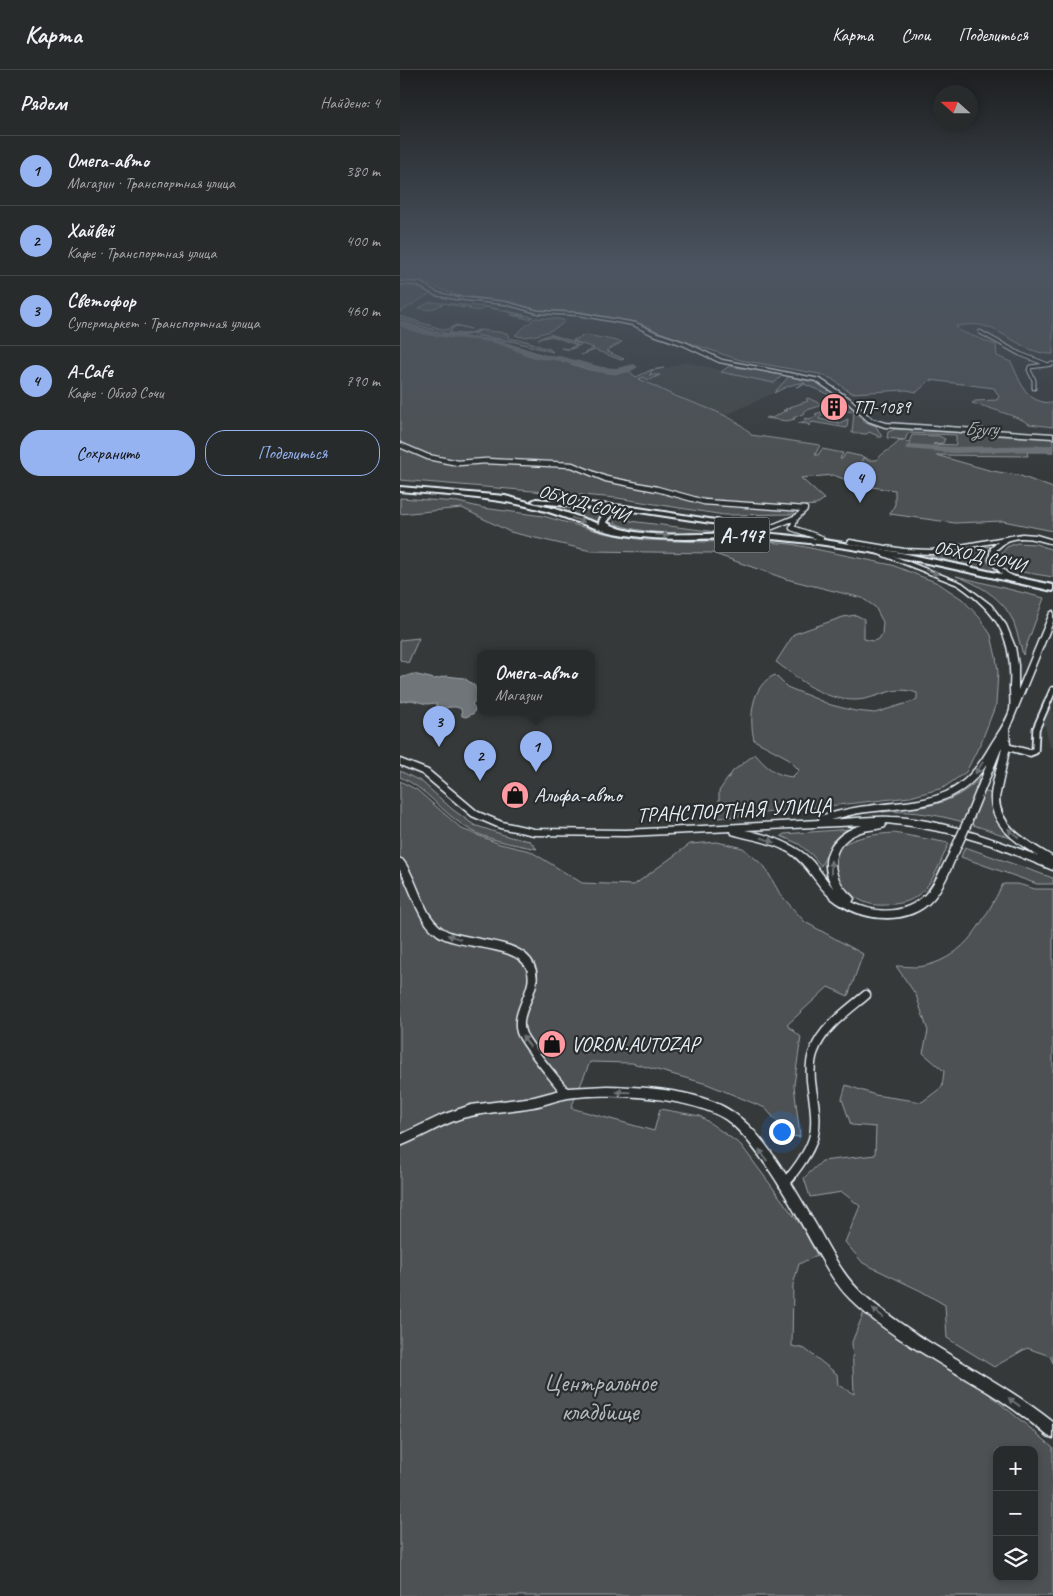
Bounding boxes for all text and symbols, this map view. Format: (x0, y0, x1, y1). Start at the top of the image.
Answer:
text: Карта (25, 20, 82, 50)
text: Карта (832, 24, 873, 46)
text: Слои (901, 24, 930, 46)
text: Поделиться (958, 24, 1028, 46)
north arrow (933, 85, 978, 130)
text: Рядом (20, 90, 67, 116)
text: Найдено: 4 (320, 93, 380, 113)
text: Омега-авто (67, 149, 149, 173)
text: 1 (32, 161, 40, 181)
text: 380 m (346, 161, 380, 181)
text: Магазин · Транспортная улица (67, 173, 235, 193)
text: Хайвей (67, 219, 114, 243)
text: 2 (32, 231, 40, 251)
text: 400 m (346, 231, 380, 251)
text: Кафе · Транспортная улица (67, 243, 216, 263)
text: Светофор (67, 289, 135, 313)
text: 3 (32, 301, 40, 321)
text: 460 m (346, 301, 380, 321)
text: Супермаркет · Транспортная улица (67, 313, 260, 333)
text: A-Cafe (67, 359, 113, 383)
text: 4 (32, 371, 40, 391)
text: 790 m (346, 371, 380, 391)
text: Кафе · Обход Сочи (67, 383, 163, 403)
building icon: ТП-1089 (819, 392, 849, 422)
place label: ТП-1089 (853, 396, 912, 418)
water label: Бзугу (964, 417, 1001, 441)
button: Сохранить (20, 430, 195, 476)
button: Поделиться (205, 430, 380, 476)
pin: 4 (844, 462, 876, 503)
street label: ОБХОД СОЧИ (536, 480, 634, 527)
one-way arrow (571, 517, 586, 524)
road number: А-147 (714, 518, 770, 552)
one-way arrow (654, 531, 670, 539)
street label: ОБХОД СОЧИ (932, 536, 1030, 577)
one-way arrow (925, 568, 940, 576)
popup (477, 650, 595, 715)
text: Омега-авто (495, 661, 577, 685)
text: Магазин (495, 685, 542, 705)
pin: 3 (423, 706, 455, 747)
pin: 1 (520, 731, 552, 772)
pin: 2 (464, 740, 496, 781)
one-way arrow (974, 762, 984, 775)
shop icon: Альфа-авто (500, 780, 530, 810)
place label: Альфа-авто (534, 782, 624, 808)
street label: ТРАНСПОРТНАЯ УЛИЦА (636, 792, 833, 828)
one-way arrow (1007, 827, 1020, 838)
one-way arrow (760, 837, 775, 845)
one-way arrow (827, 858, 835, 874)
one-way arrow (446, 933, 461, 941)
shop icon: VORON.AUTOZAP (537, 1029, 567, 1059)
place label: VORON.AUTOZAP (571, 1031, 702, 1057)
one-way arrow (521, 1034, 531, 1048)
one-way arrow (615, 1087, 631, 1095)
your location (769, 1119, 795, 1145)
one-way arrow (759, 1148, 769, 1161)
one-way arrow (872, 1308, 885, 1319)
park label: Центральное кладбище (544, 1367, 658, 1428)
one-way arrow (1007, 1397, 1021, 1407)
map controls (993, 1446, 1038, 1581)
button: + (993, 1446, 1038, 1491)
button: − (993, 1491, 1038, 1536)
button: layers (993, 1536, 1038, 1581)

